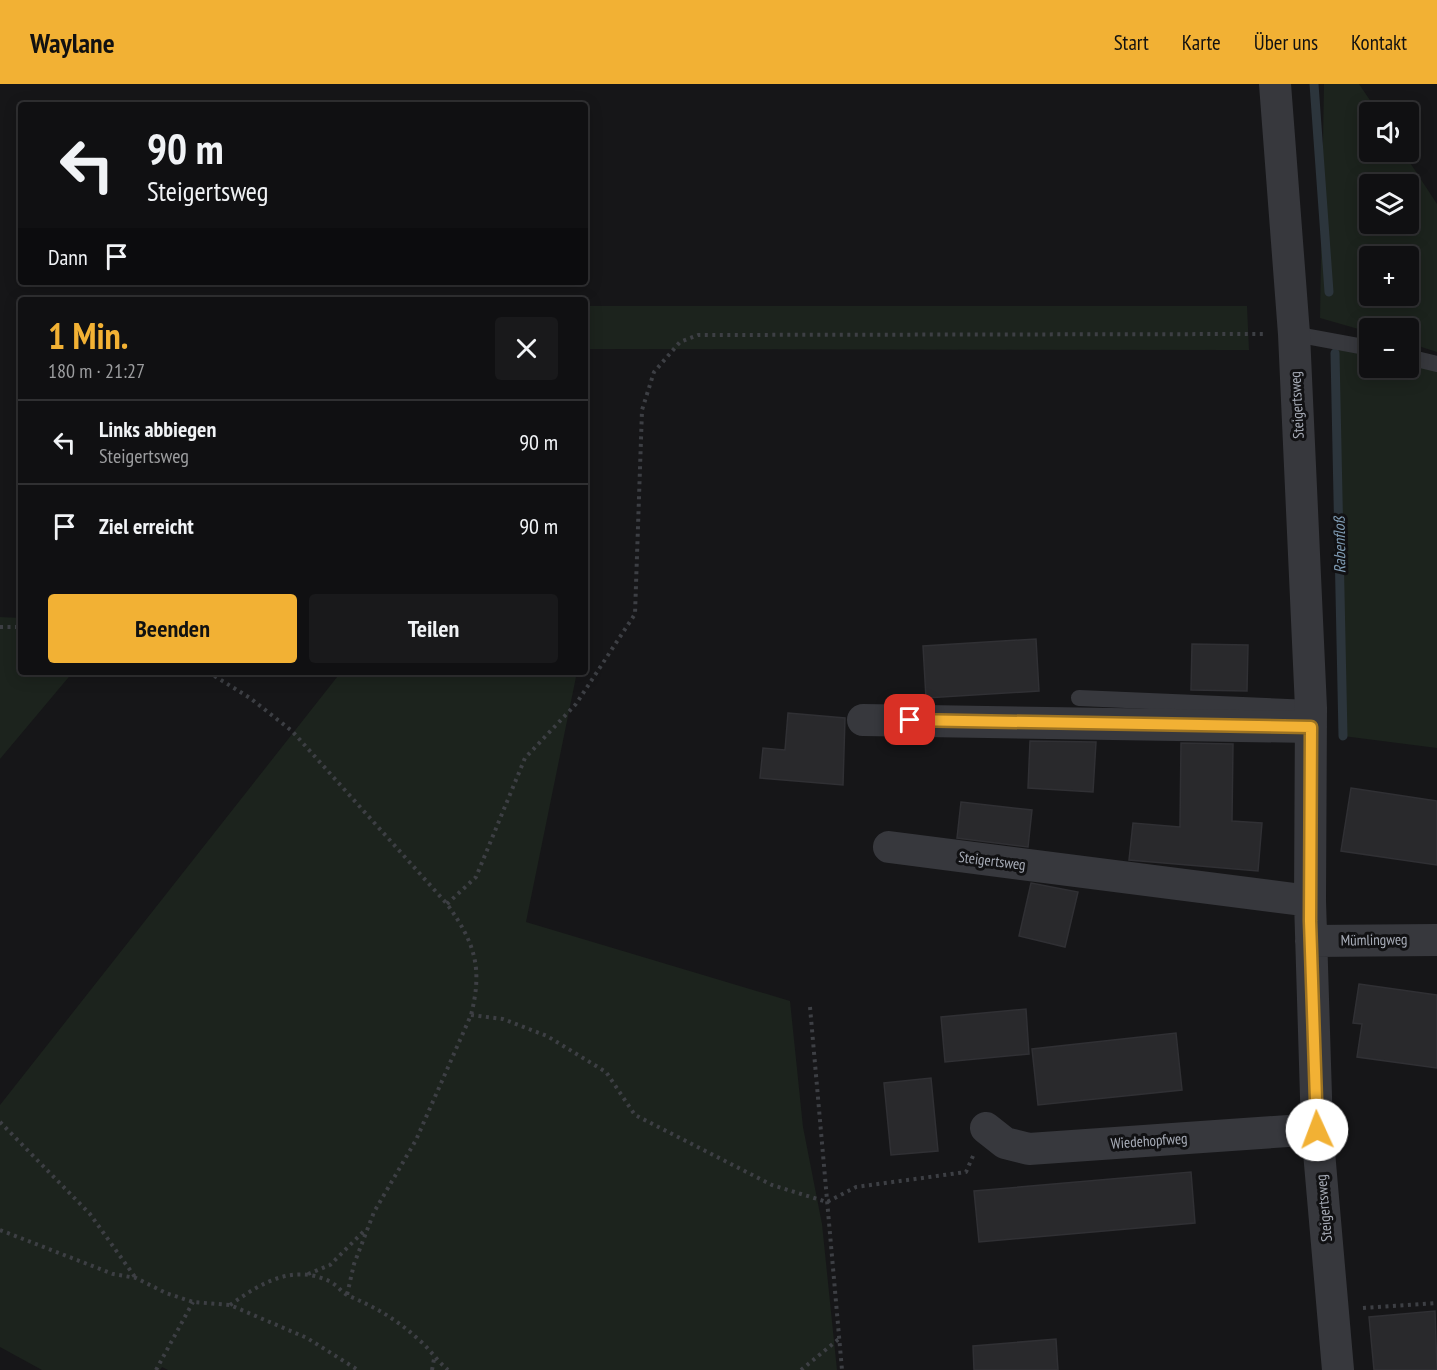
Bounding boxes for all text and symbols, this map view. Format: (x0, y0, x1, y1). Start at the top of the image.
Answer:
text: Waylane (30, 24, 115, 61)
text: Start (1114, 29, 1149, 56)
text: Karte (1182, 29, 1221, 56)
text: Über uns (1254, 29, 1318, 56)
text: Kontakt (1351, 29, 1407, 56)
map controls (1359, 102, 1419, 378)
button: sound (1359, 102, 1419, 162)
text: 90 m (147, 121, 224, 176)
icon: left (48, 126, 126, 204)
text: Steigertsweg (147, 174, 268, 208)
button: layers (1359, 174, 1419, 234)
icon: arrive (100, 240, 133, 273)
text: Dann (48, 243, 88, 271)
button: + (1359, 246, 1419, 306)
text: 1 Min. (48, 312, 128, 359)
button: close (495, 317, 558, 380)
button: − (1359, 318, 1419, 378)
text: 180 m · 21:27 (48, 358, 145, 384)
street label: Steigertsweg (1285, 371, 1308, 439)
text: Links abbiegen (99, 415, 216, 443)
icon: left (48, 426, 81, 459)
text: 90 m (519, 428, 558, 456)
text: Steigertsweg (99, 443, 189, 469)
icon: arrive (48, 510, 81, 543)
text: Ziel erreicht (99, 512, 194, 540)
text: 90 m (519, 512, 558, 540)
water label: Rabenfloß (1328, 515, 1349, 574)
button: Beenden (48, 594, 297, 663)
button: Teilen (309, 594, 558, 663)
pin (884, 694, 935, 745)
icon: arrive (893, 703, 926, 736)
street label: Steigertsweg (957, 847, 1027, 874)
street label: Mümlingweg (1340, 929, 1408, 950)
position arrow (1285, 1098, 1349, 1162)
street label: Wiedehopfweg (1110, 1128, 1188, 1153)
street label: Steigertsweg (1311, 1174, 1336, 1242)

